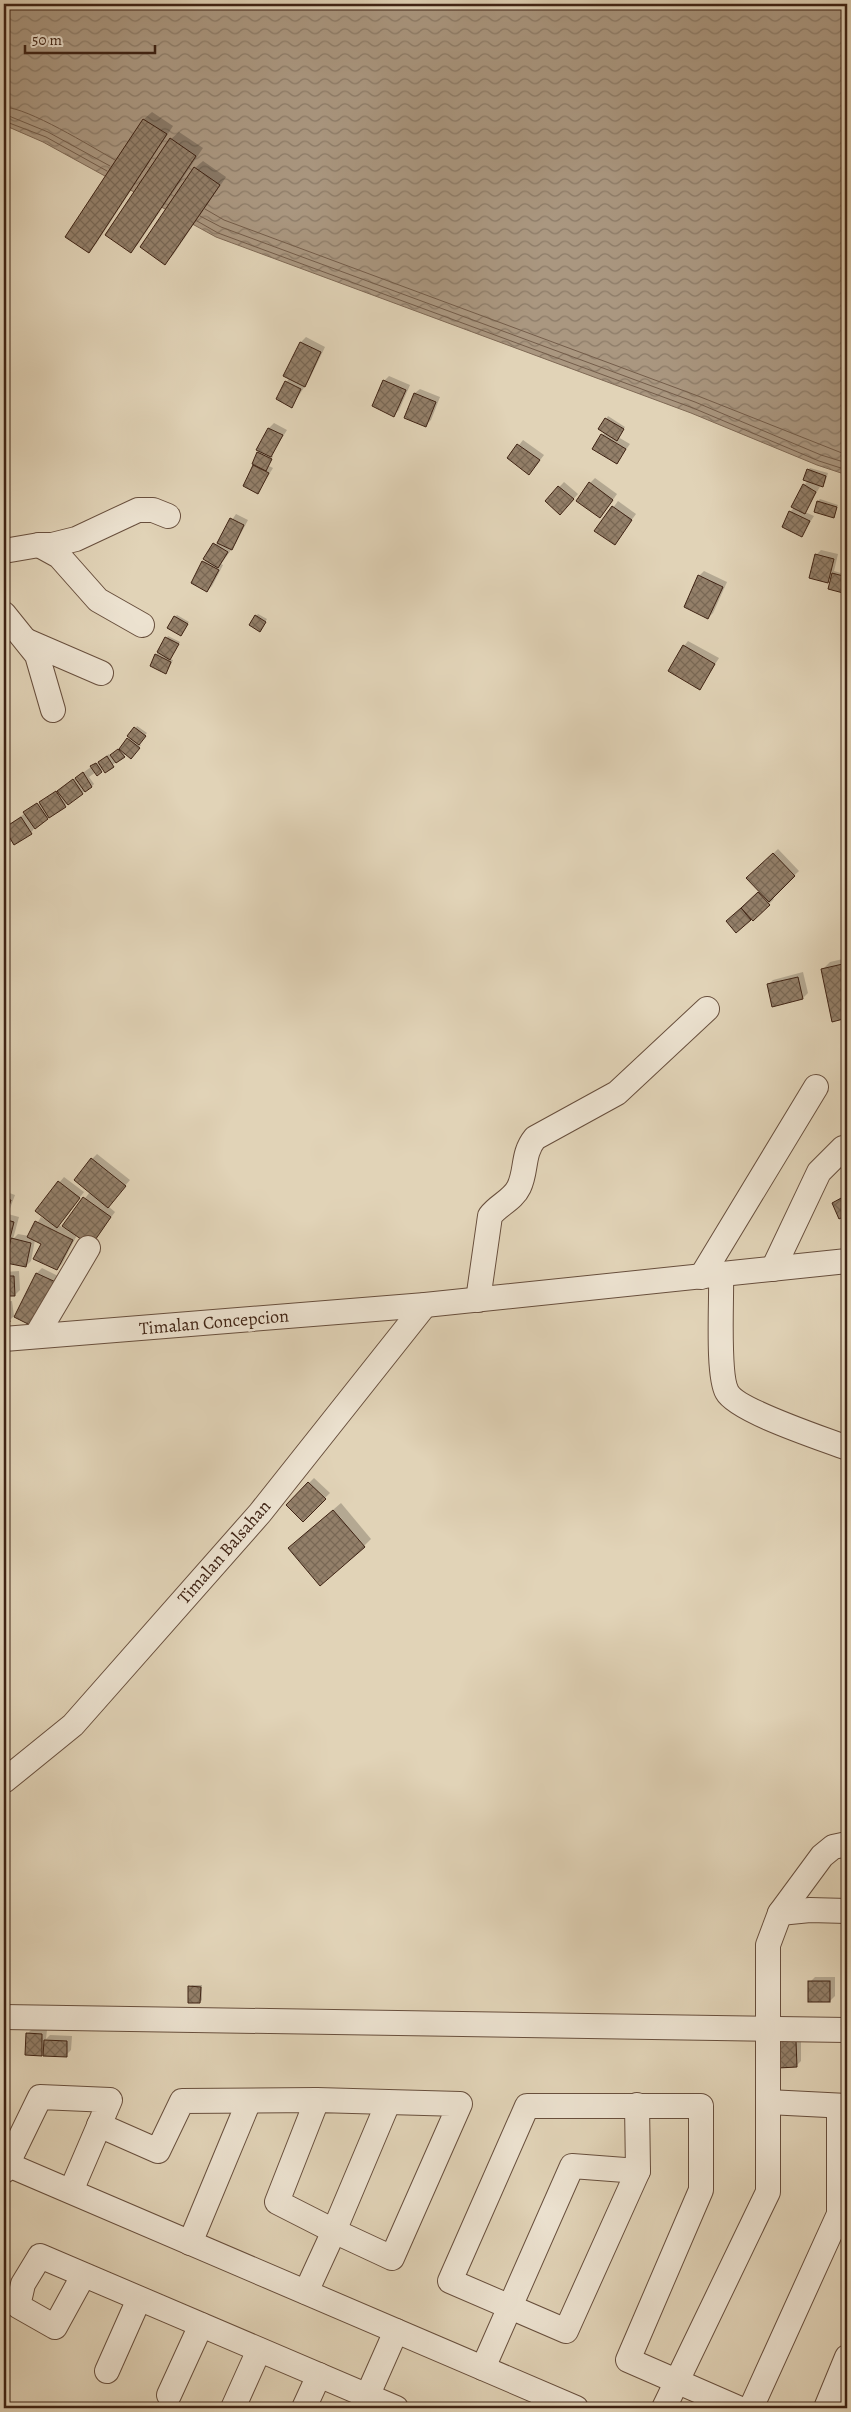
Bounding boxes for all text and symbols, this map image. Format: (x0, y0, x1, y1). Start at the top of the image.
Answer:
scale bar (25, 22, 155, 54)
text: 50 m (32, 30, 62, 50)
street label: Timalan Concepcion (138, 1303, 290, 1340)
street label: Timalan Balsahan (172, 1495, 276, 1609)

